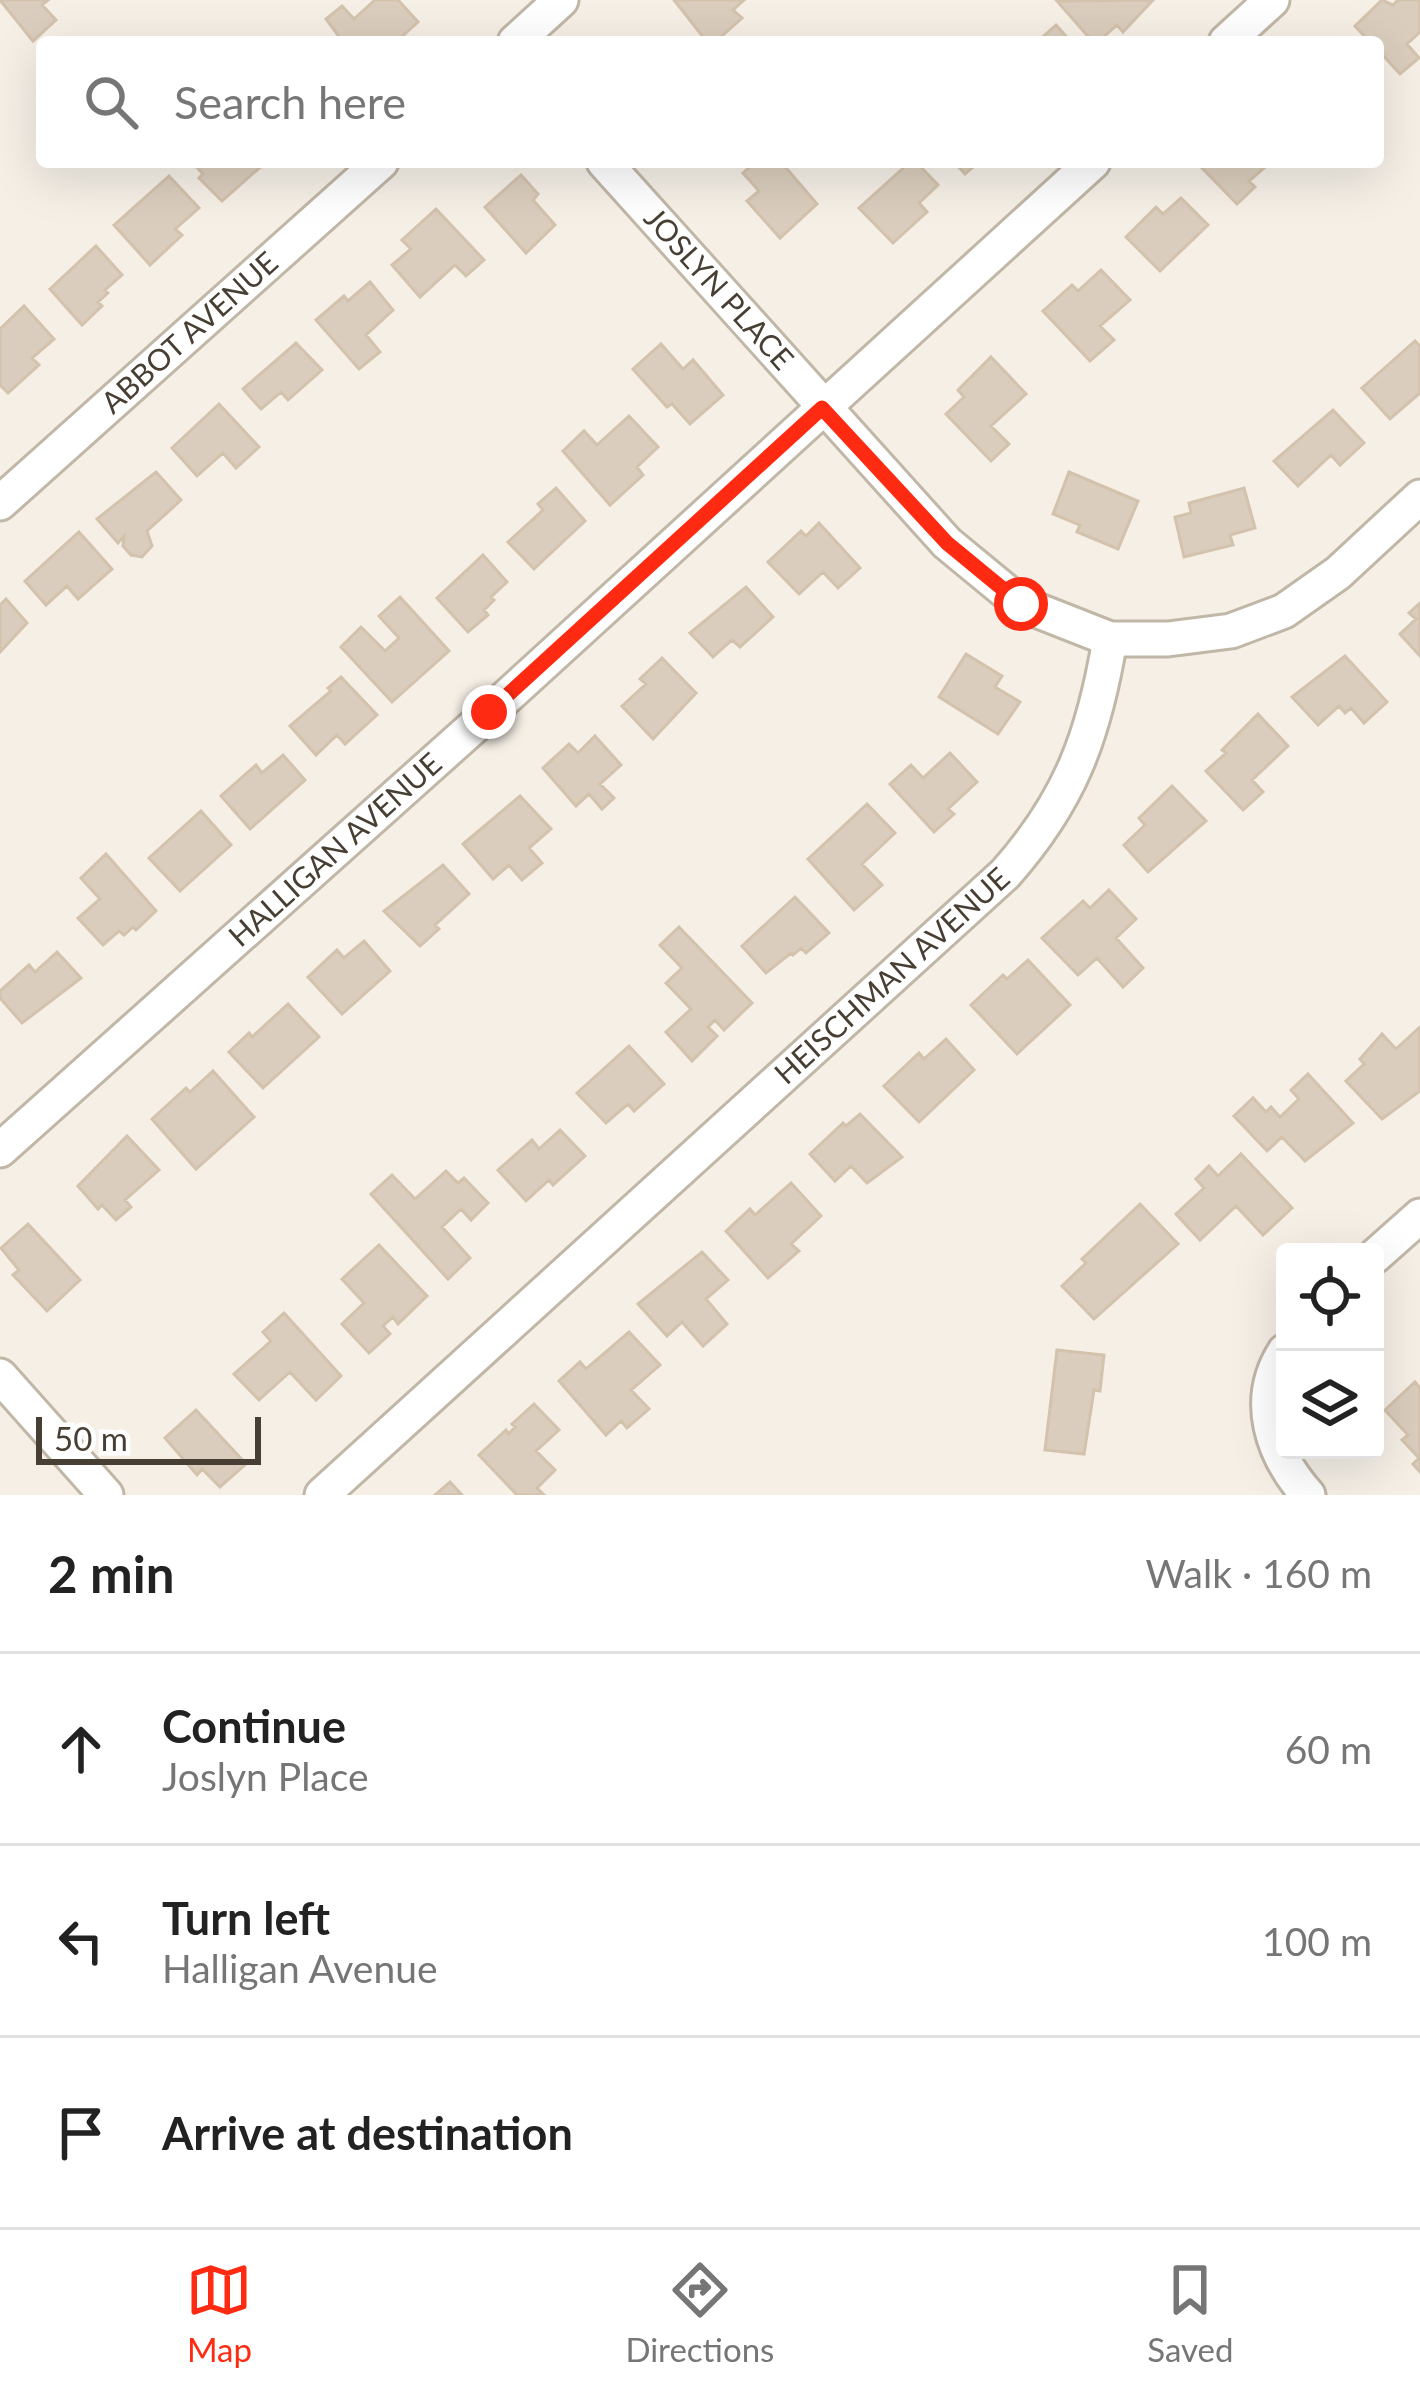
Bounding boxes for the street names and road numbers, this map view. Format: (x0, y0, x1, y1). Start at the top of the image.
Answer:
street label: JOSLYN PLACE (638, 199, 802, 376)
street label: ABBOT AVENUE (93, 243, 284, 420)
street label: HALLIGAN AVENUE (221, 744, 448, 953)
street label: HEISCHMAN AVENUE (766, 859, 1016, 1091)

